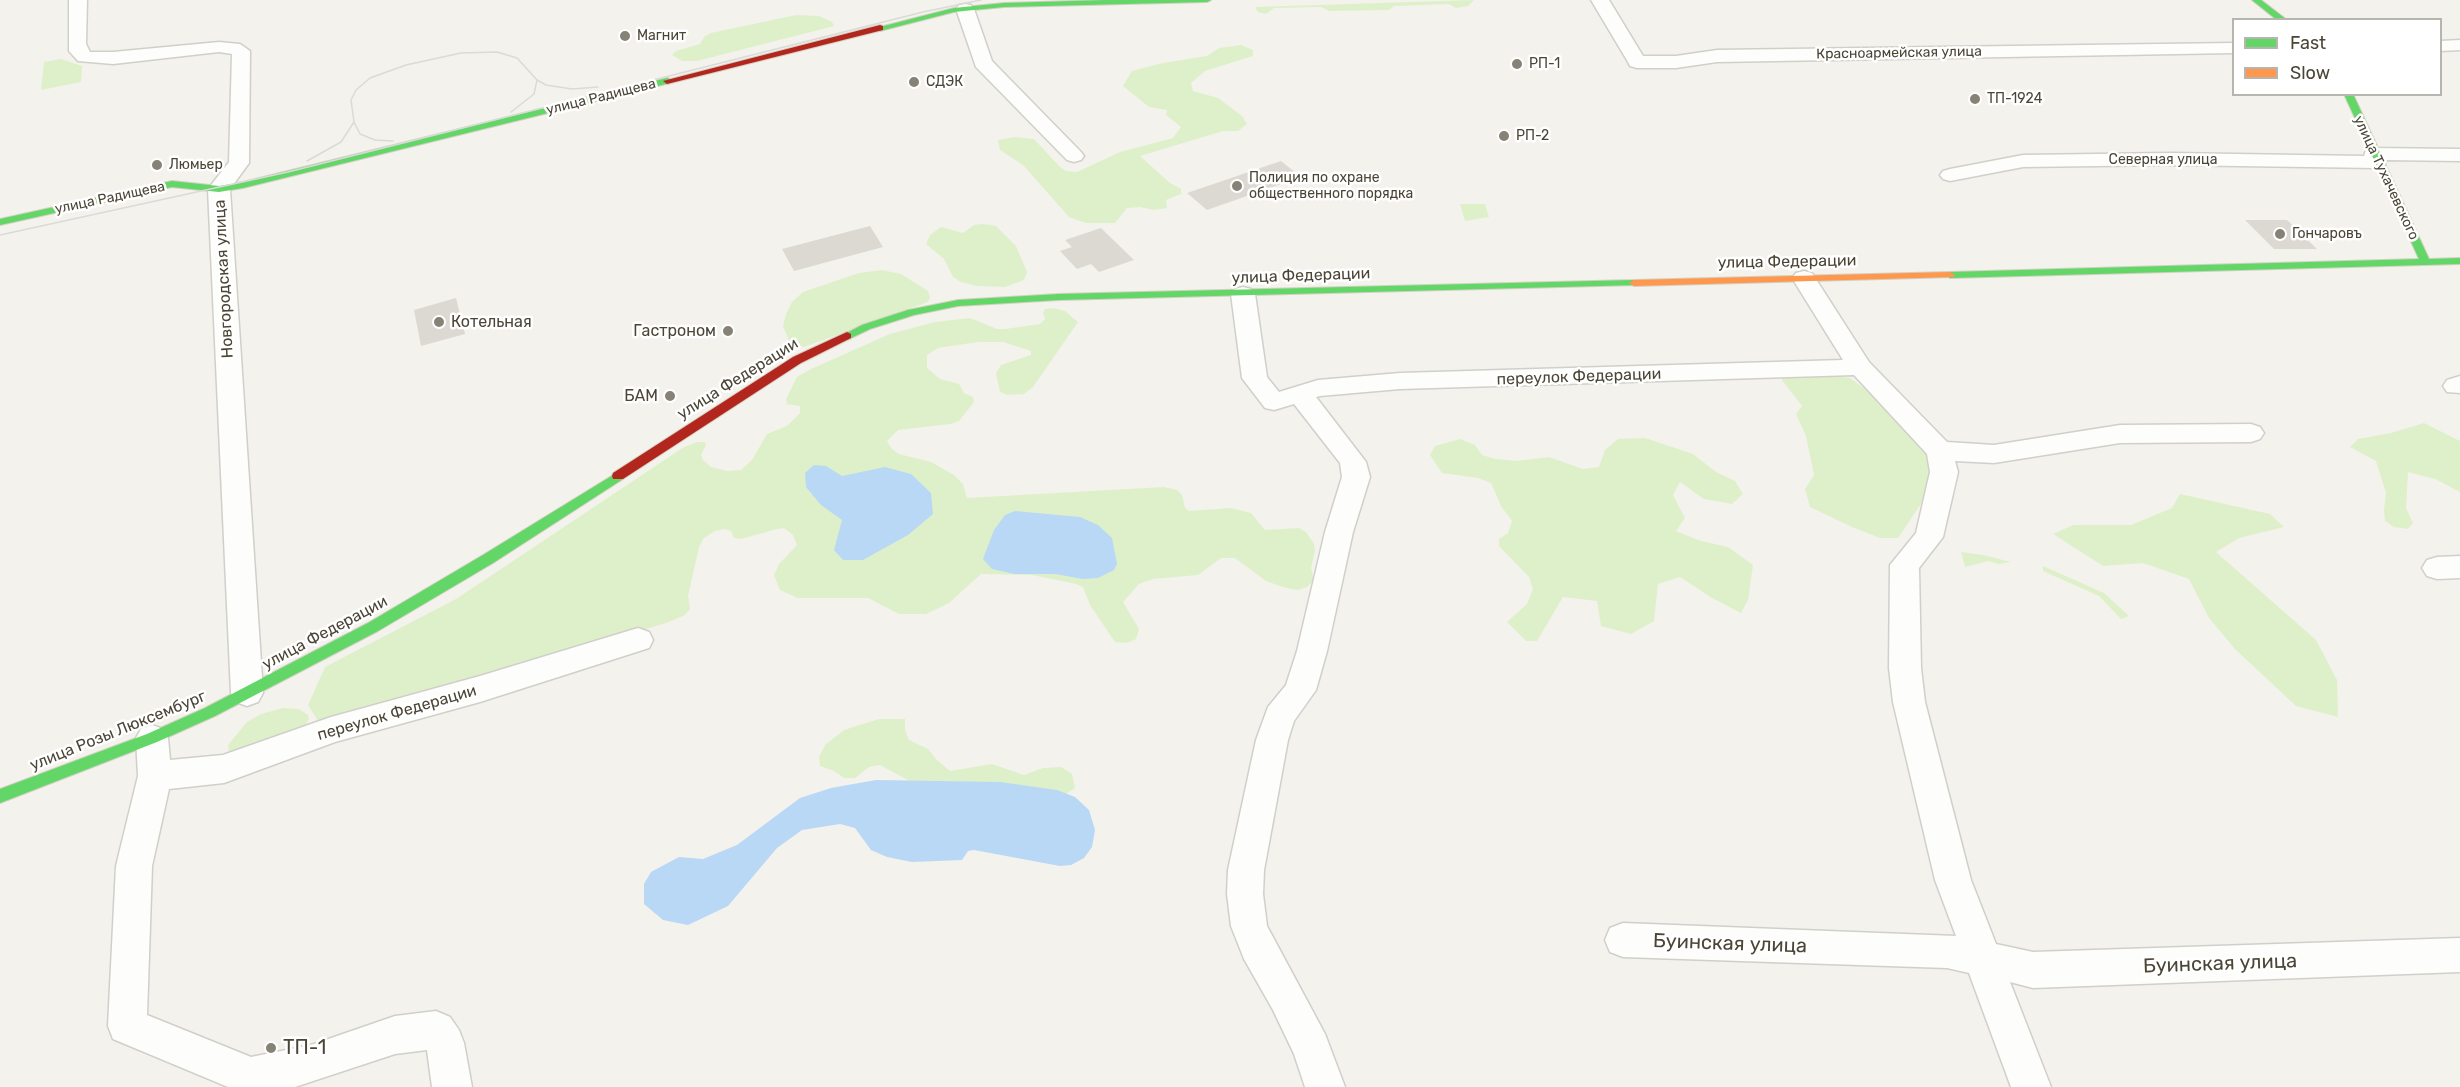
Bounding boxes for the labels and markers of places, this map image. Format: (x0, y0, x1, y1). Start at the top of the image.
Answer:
place label: Магнит (637, 28, 686, 44)
marker: Магнит (618, 29, 632, 43)
place label: РП-1 (1529, 56, 1560, 72)
marker: РП-1 (1510, 57, 1524, 71)
place label: СДЭК (926, 74, 963, 90)
marker: СДЭК (907, 75, 921, 89)
place label: ТП-1924 (1987, 91, 2042, 107)
marker: ТП-1924 (1968, 92, 1982, 106)
place label: РП-2 (1516, 128, 1549, 144)
marker: РП-2 (1497, 129, 1511, 143)
place label: Люмьер (169, 157, 223, 173)
marker: Люмьер (150, 158, 164, 172)
place label: Полиция по охране общественного порядка (1249, 170, 1413, 202)
marker: Полиция по охране общественного порядка (1230, 179, 1244, 193)
place label: Гончаровъ (2292, 226, 2362, 242)
marker: Гончаровъ (2273, 227, 2287, 241)
place label: Котельная (451, 312, 532, 332)
marker: Котельная (432, 315, 446, 329)
place label: Гастроном (633, 321, 716, 341)
marker: Гастроном (721, 324, 735, 338)
place label: БАМ (624, 386, 658, 406)
marker: БАМ (663, 389, 677, 403)
place label: ТП-1 (283, 1036, 326, 1060)
marker: ТП-1 (264, 1041, 278, 1055)

